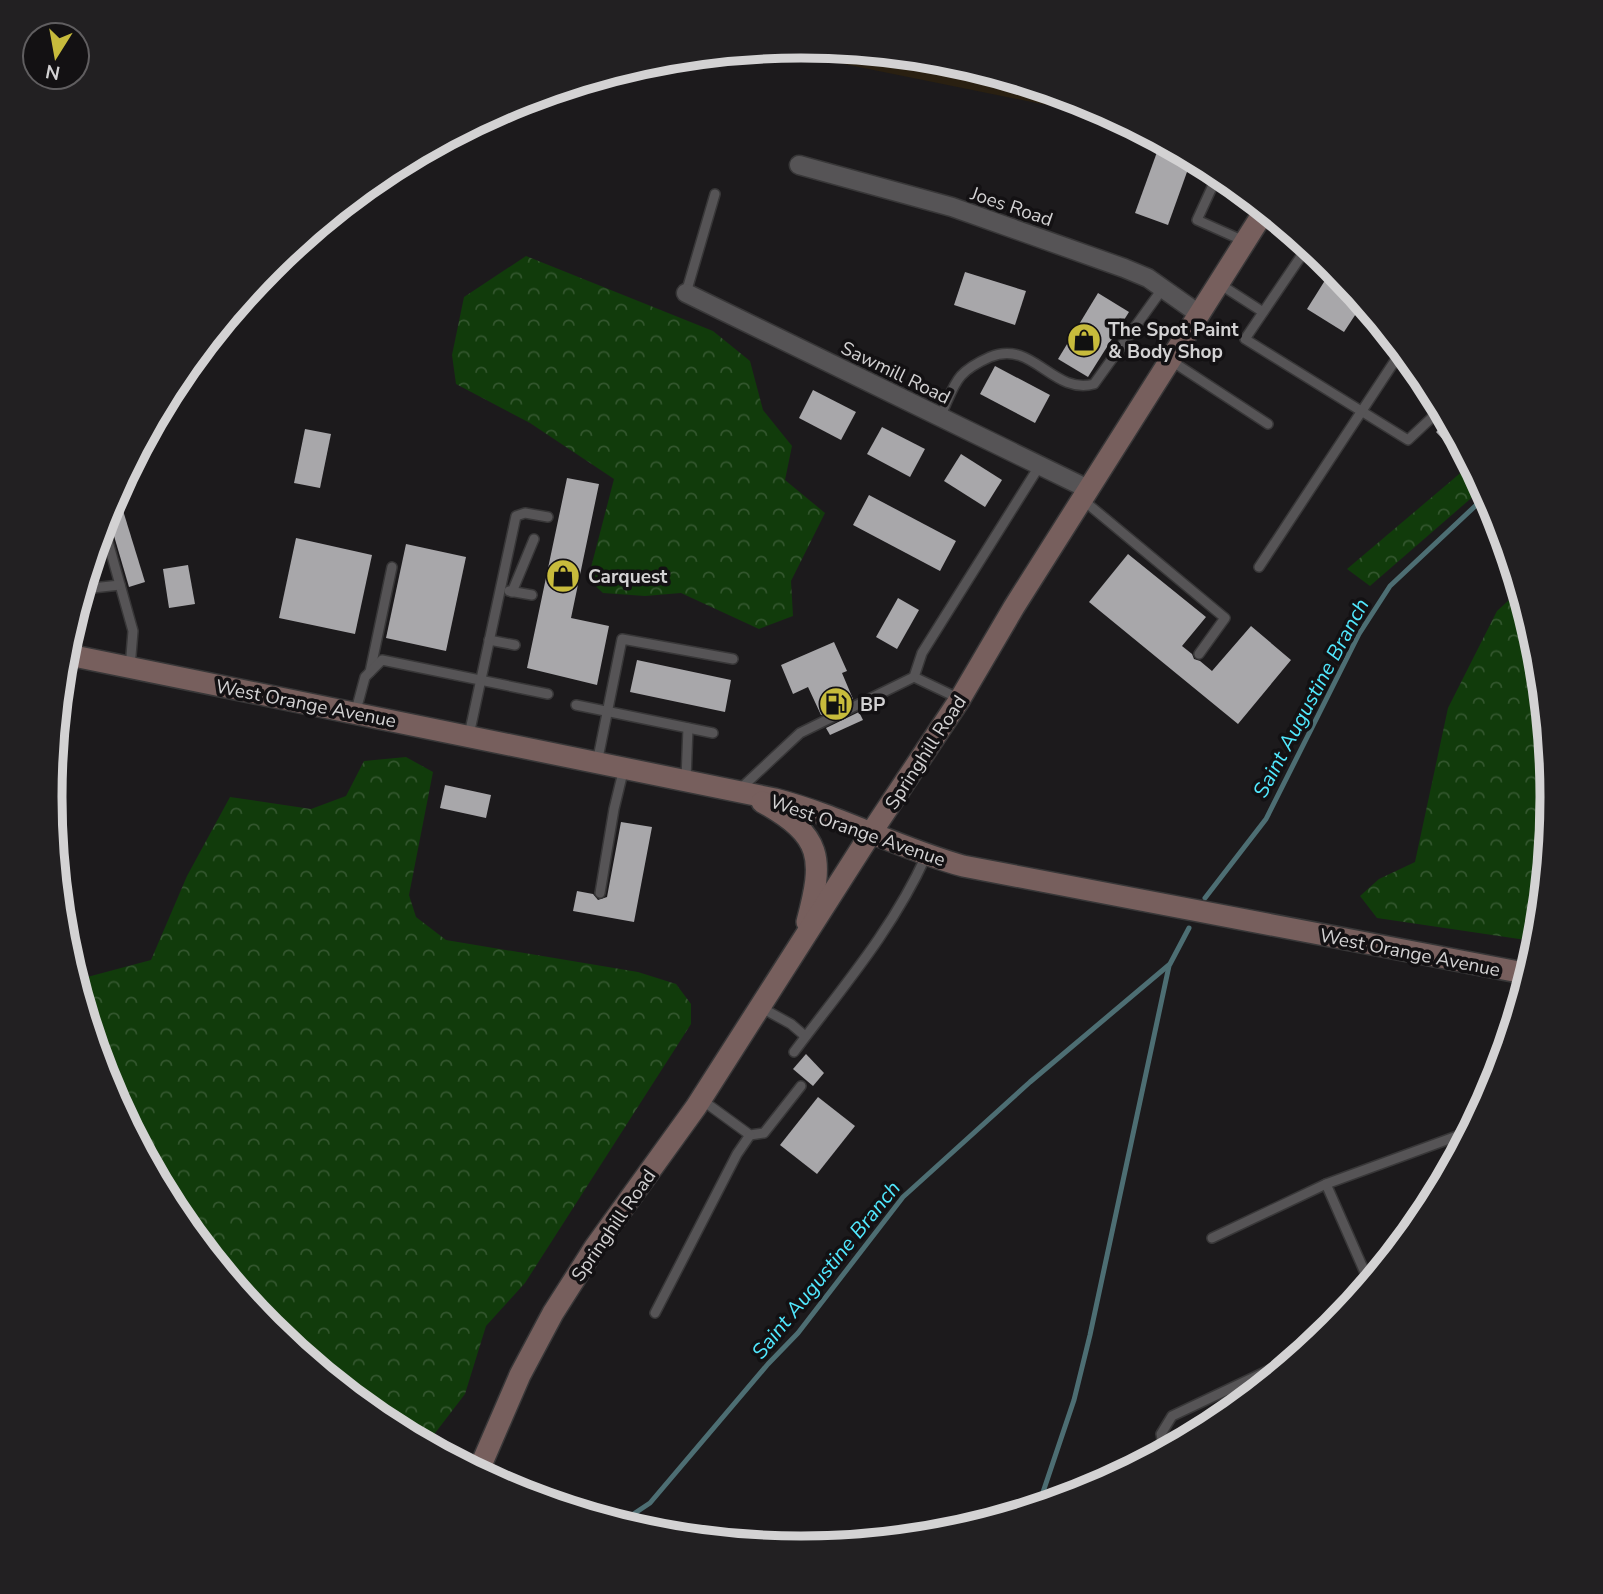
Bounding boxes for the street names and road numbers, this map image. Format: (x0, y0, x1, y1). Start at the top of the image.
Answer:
street label: Joes Road (966, 180, 1056, 233)
street label: Sawmill Road (837, 335, 955, 411)
street label: West Orange Avenue (213, 674, 398, 734)
street label: Springhill Road (879, 690, 973, 815)
street label: West Orange Avenue (767, 789, 949, 873)
street label: West Orange Avenue (1317, 923, 1502, 983)
street label: Springhill Road (565, 1164, 662, 1287)

